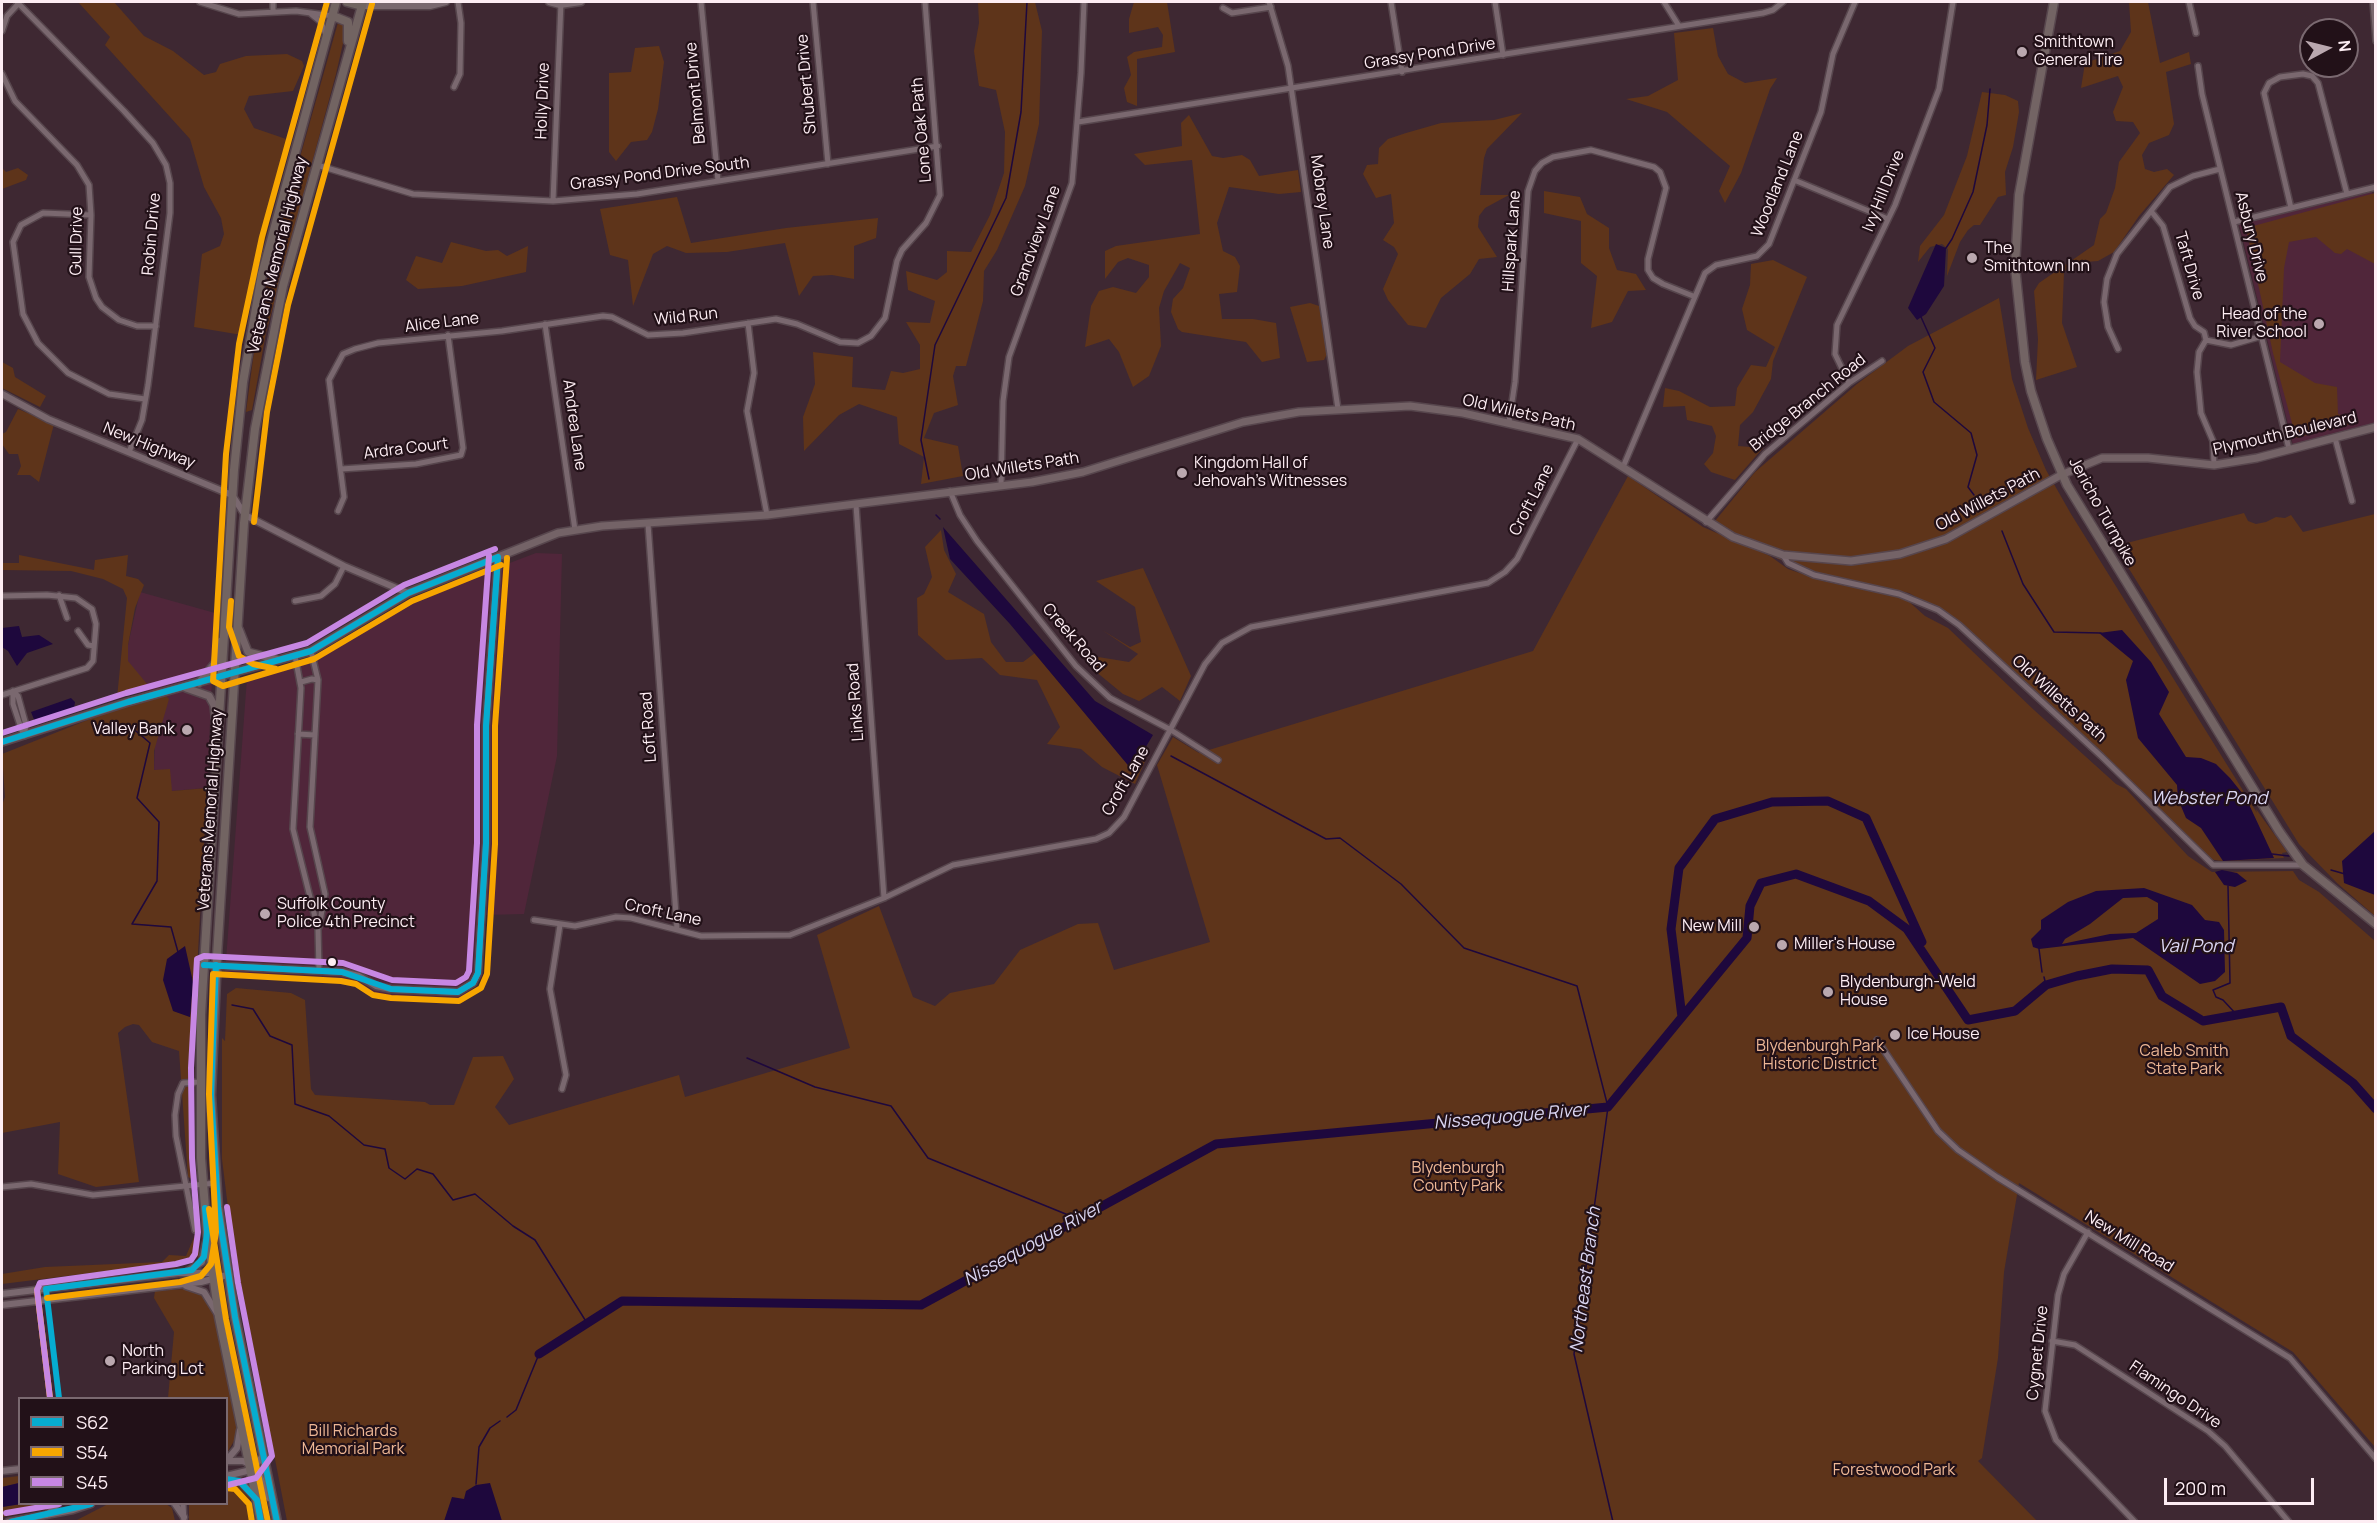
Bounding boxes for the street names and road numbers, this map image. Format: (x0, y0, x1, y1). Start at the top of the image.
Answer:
street label: Shubert Drive (793, 33, 821, 135)
street label: Grassy Pond Drive (1363, 34, 1497, 74)
street label: Belmont Drive (682, 41, 710, 145)
street label: Holly Drive (532, 62, 554, 140)
street label: Lone Oak Path (908, 77, 936, 183)
street label: Woodland Lane (1748, 128, 1808, 240)
street label: Ivy Hill Drive (1859, 147, 1909, 235)
street label: Grassy Pond Drive South (569, 153, 751, 195)
street label: Mobrey Lane (1306, 154, 1338, 250)
street label: Veterans Memorial Highway (244, 155, 312, 355)
street label: Grandview Lane (1007, 183, 1065, 299)
street label: Hillspark Lane (1499, 190, 1525, 292)
street label: Asbury Drive (2231, 190, 2271, 284)
street label: Robin Drive (139, 192, 165, 276)
street label: Gull Drive (67, 206, 87, 276)
street label: Taft Drive (2170, 230, 2208, 302)
street label: Wild Run (653, 304, 719, 330)
street label: Alice Lane (404, 309, 480, 337)
street label: Bridge Branch Road (1746, 350, 1870, 456)
street label: Andrea Lane (558, 378, 590, 472)
street label: Old Willets Path (1461, 391, 1577, 435)
street label: Plymouth Boulevard (2211, 408, 2359, 460)
street label: New Highway (100, 419, 198, 473)
street label: Ardra Court (362, 434, 450, 464)
street label: Old Willets Path (964, 448, 1080, 486)
street label: Jericho Turnpike (2064, 454, 2140, 570)
street label: Croft Lane (1506, 461, 1558, 539)
street label: Old Willets Path (1933, 464, 2043, 536)
street label: Creek Road (1038, 600, 1108, 676)
street label: Old Willetts Path (2008, 651, 2110, 747)
street label: Links Road (844, 662, 868, 742)
street label: Loft Road (637, 691, 661, 763)
street label: Veterans Memorial Highway (194, 709, 228, 911)
street label: Croft Lane (1098, 743, 1154, 819)
street label: Croft Lane (623, 896, 703, 930)
street label: New Mill Road (2081, 1207, 2177, 1277)
street label: Cygnet Drive (2023, 1305, 2053, 1401)
street label: Flamingo Drive (2125, 1357, 2225, 1433)

